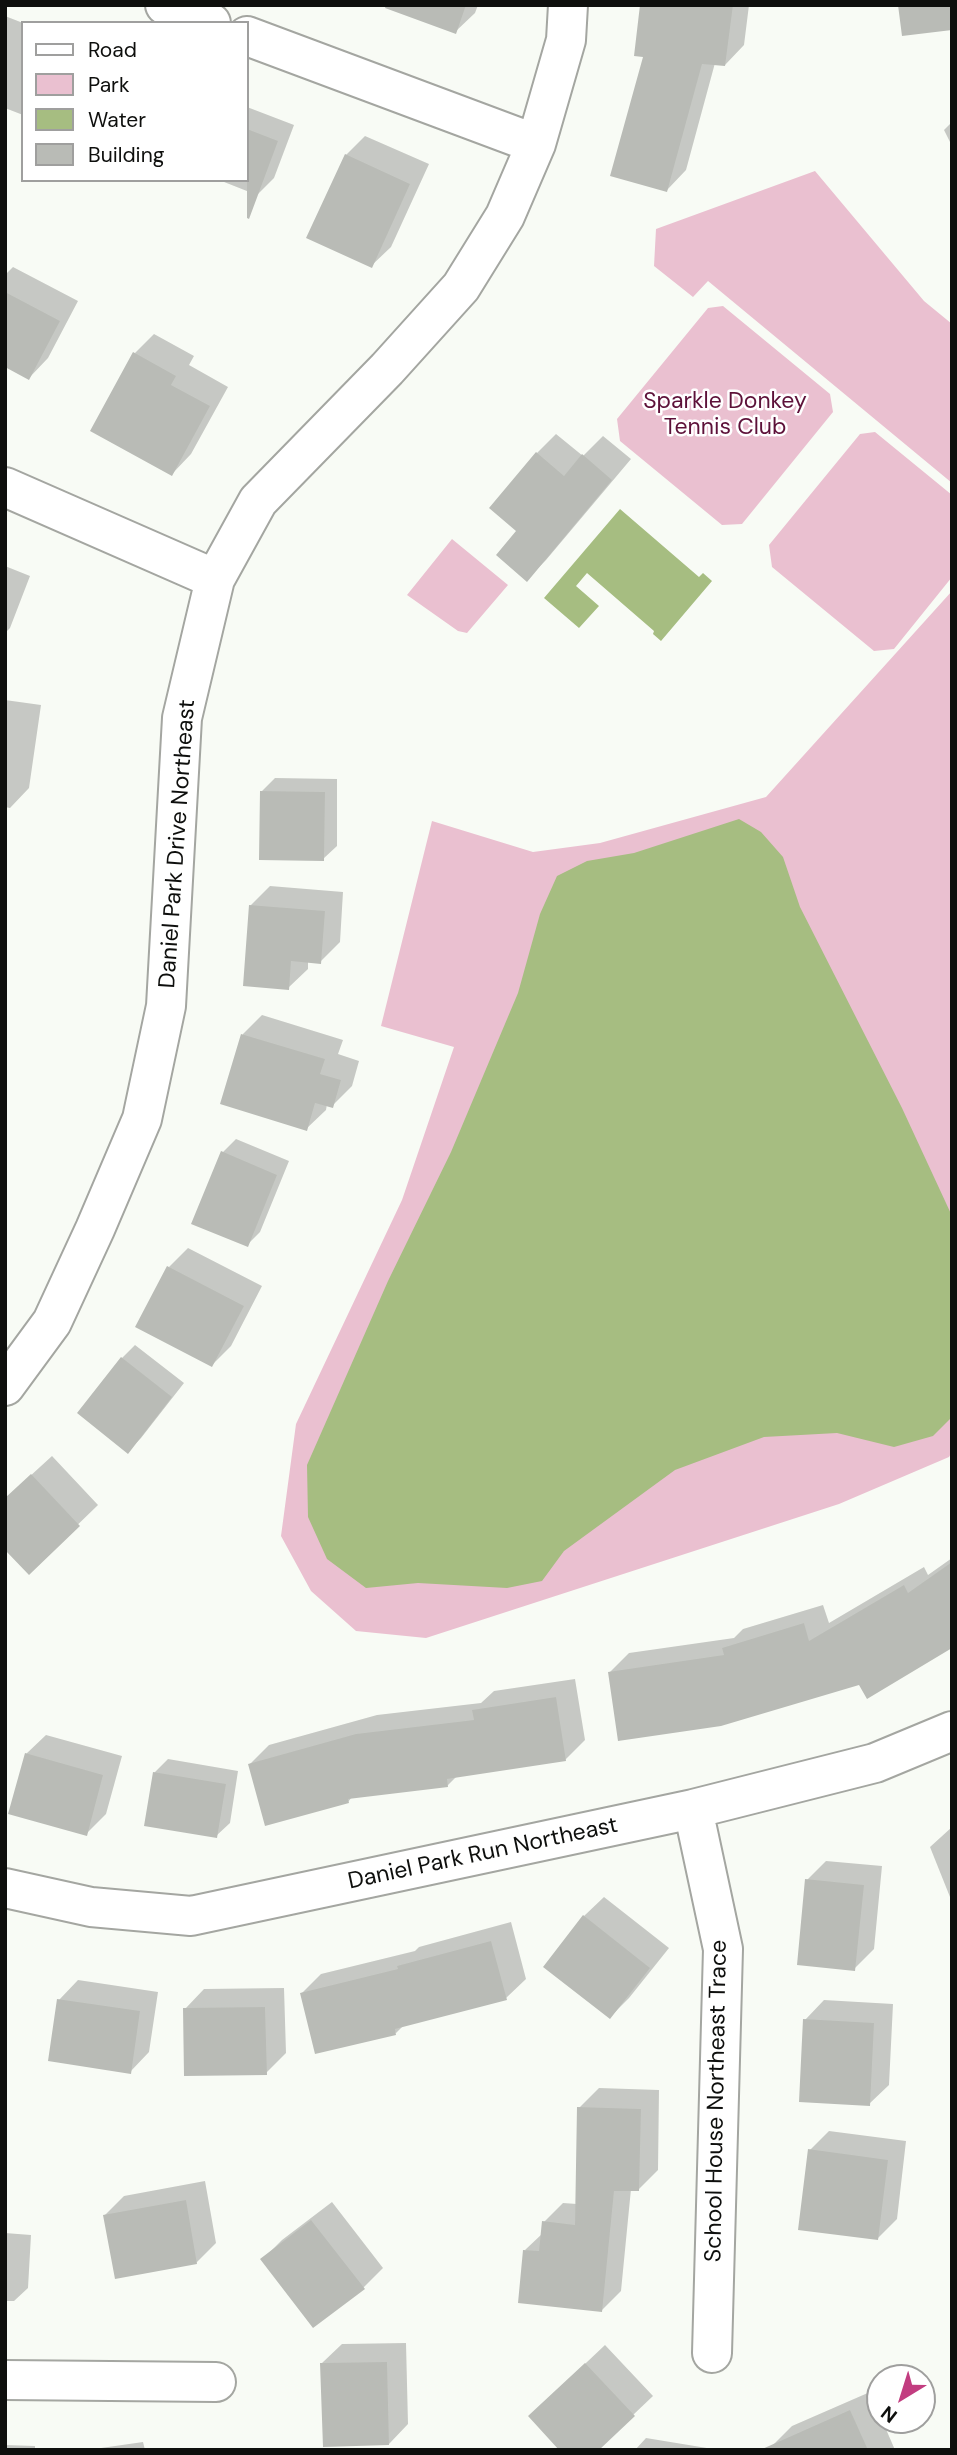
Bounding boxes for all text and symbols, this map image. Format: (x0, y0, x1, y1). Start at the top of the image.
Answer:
legend (21, 21, 248, 182)
text: Road (88, 36, 137, 64)
text: Park (88, 71, 129, 99)
text: Water (88, 106, 146, 134)
text: Building (88, 141, 164, 169)
park label: Sparkle Donkey Tennis Club (643, 388, 807, 442)
street label: Daniel Park Drive Northeast (154, 699, 202, 989)
street label: Daniel Park Run Northeast (346, 1812, 620, 1896)
street label: School House Northeast Trace (700, 1940, 734, 2262)
north arrow (866, 2364, 936, 2434)
text: N (876, 2400, 902, 2428)

